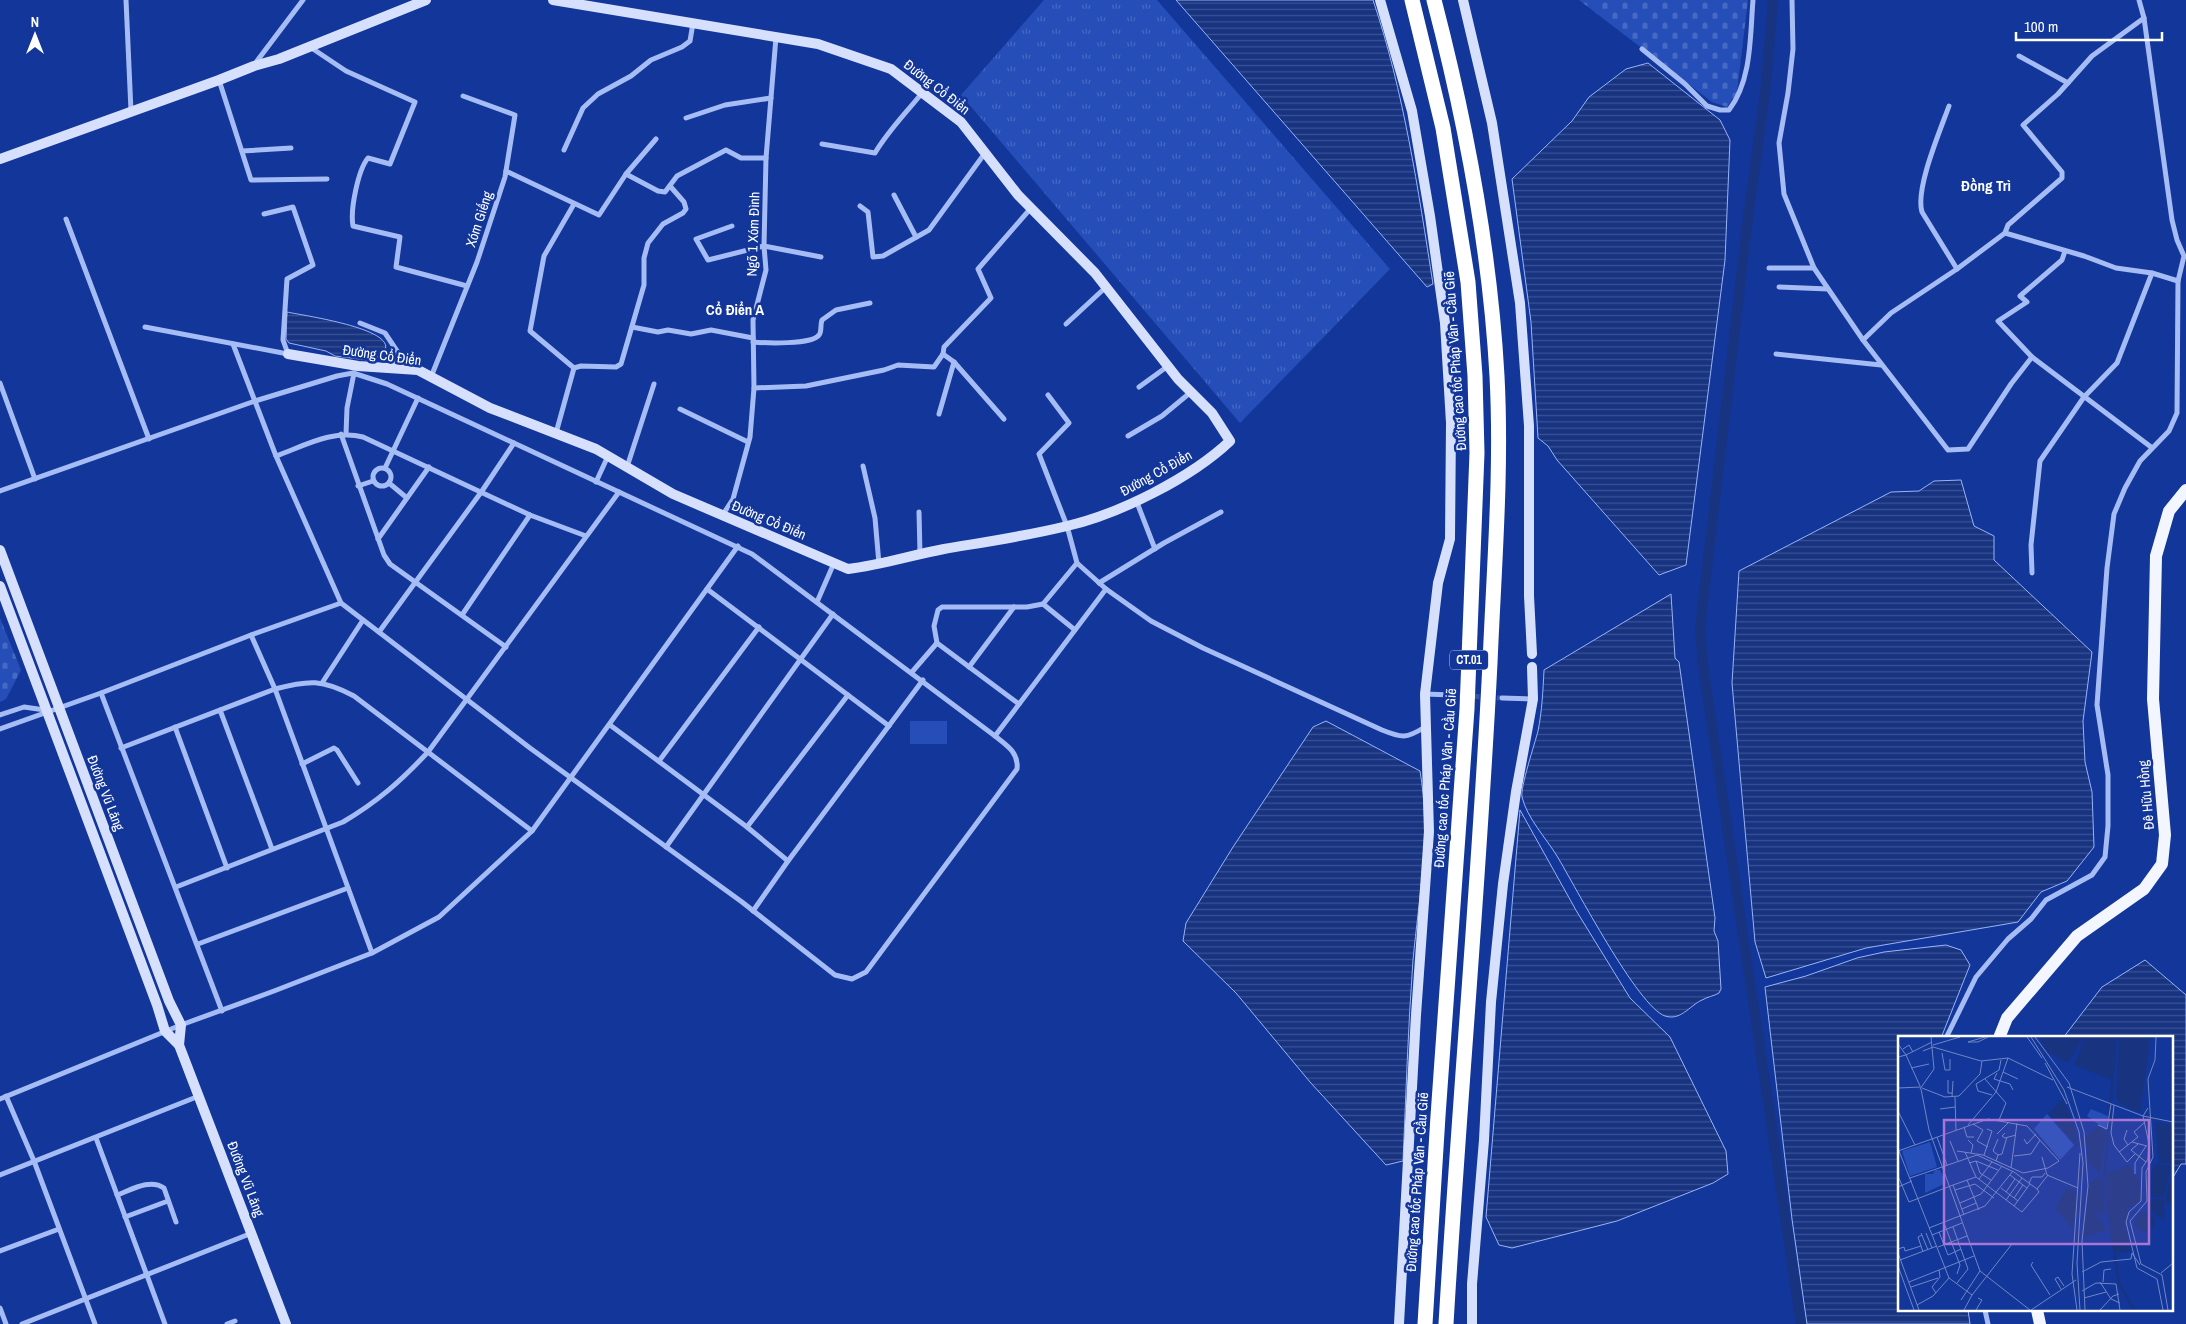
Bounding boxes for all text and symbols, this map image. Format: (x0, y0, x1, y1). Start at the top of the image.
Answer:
north arrow (10, 10, 60, 60)
scale bar (2016, 10, 2162, 42)
text: N (31, 13, 39, 31)
text: 100 m (2024, 16, 2058, 37)
street label: Đường Cổ Điển (900, 56, 974, 118)
district label: Đồng Trì (1961, 175, 2011, 196)
street label: Xóm Giếng (462, 188, 497, 249)
street label: Ngõ 1 Xóm Đình (743, 191, 763, 277)
street label: Đường cao tốc Pháp Vân - Cầu Giẽ (1440, 271, 1470, 451)
district label: Cổ Điển A (706, 299, 764, 320)
street label: Đường Cổ Điển (342, 341, 422, 369)
street label: Đường Cổ Điển (1117, 446, 1195, 500)
street label: Đường Cổ Điển (729, 496, 809, 544)
road number: CT.01 (1450, 650, 1488, 670)
street label: Đường cao tốc Pháp Vân - Cầu Giẽ (1430, 688, 1460, 868)
street label: Đường Vũ Lăng (83, 753, 129, 834)
street label: Đê Hữu Hồng (2134, 759, 2158, 830)
inset map (1898, 1036, 2174, 1312)
street label: Đường cao tốc Pháp Vân - Cầu Giẽ (1402, 1092, 1432, 1272)
street label: Đường Vũ Lăng (223, 1139, 269, 1220)

